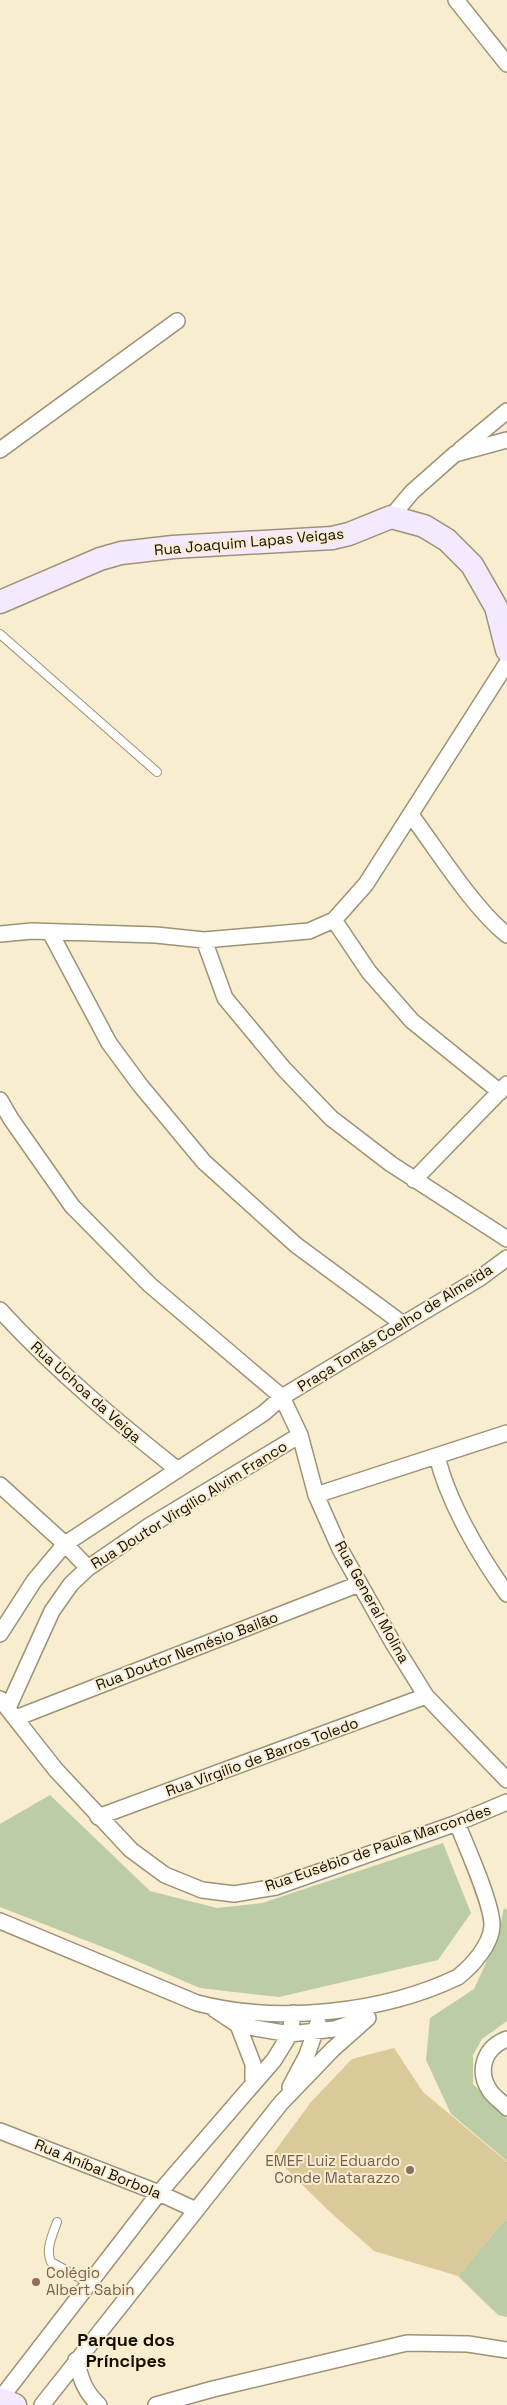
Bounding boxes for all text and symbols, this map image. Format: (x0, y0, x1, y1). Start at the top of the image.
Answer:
street label: Rua Joaquim Lapas Veigas (153, 524, 345, 559)
street label: Praça Tomás Coelho de Almeida (294, 1259, 496, 1396)
street label: Rua Uchoa da Veiga (27, 1337, 146, 1447)
street label: Rua Doutor Virgílio Alvim Franco (87, 1436, 290, 1573)
street label: Rua General Molina (331, 1537, 414, 1667)
street label: Rua Doutor Nemésio Bailão (93, 1607, 281, 1694)
street label: Rua Virgílio de Barros Toledo (163, 1713, 361, 1800)
street label: Rua Eusébio de Paula Marcondes (262, 1800, 493, 1895)
street label: Rua Aníbal Borbola (32, 2134, 165, 2203)
place label: EMEF Luiz Eduardo Conde Matarazzo (265, 2151, 400, 2187)
marker: EMEF Luiz Eduardo Conde Matarazzo (404, 2164, 416, 2176)
place label: Colégio Albert Sabin (46, 2263, 134, 2299)
marker: Colégio Albert Sabin (30, 2276, 42, 2288)
district label: Parque dos Príncipes (77, 2328, 175, 2372)

